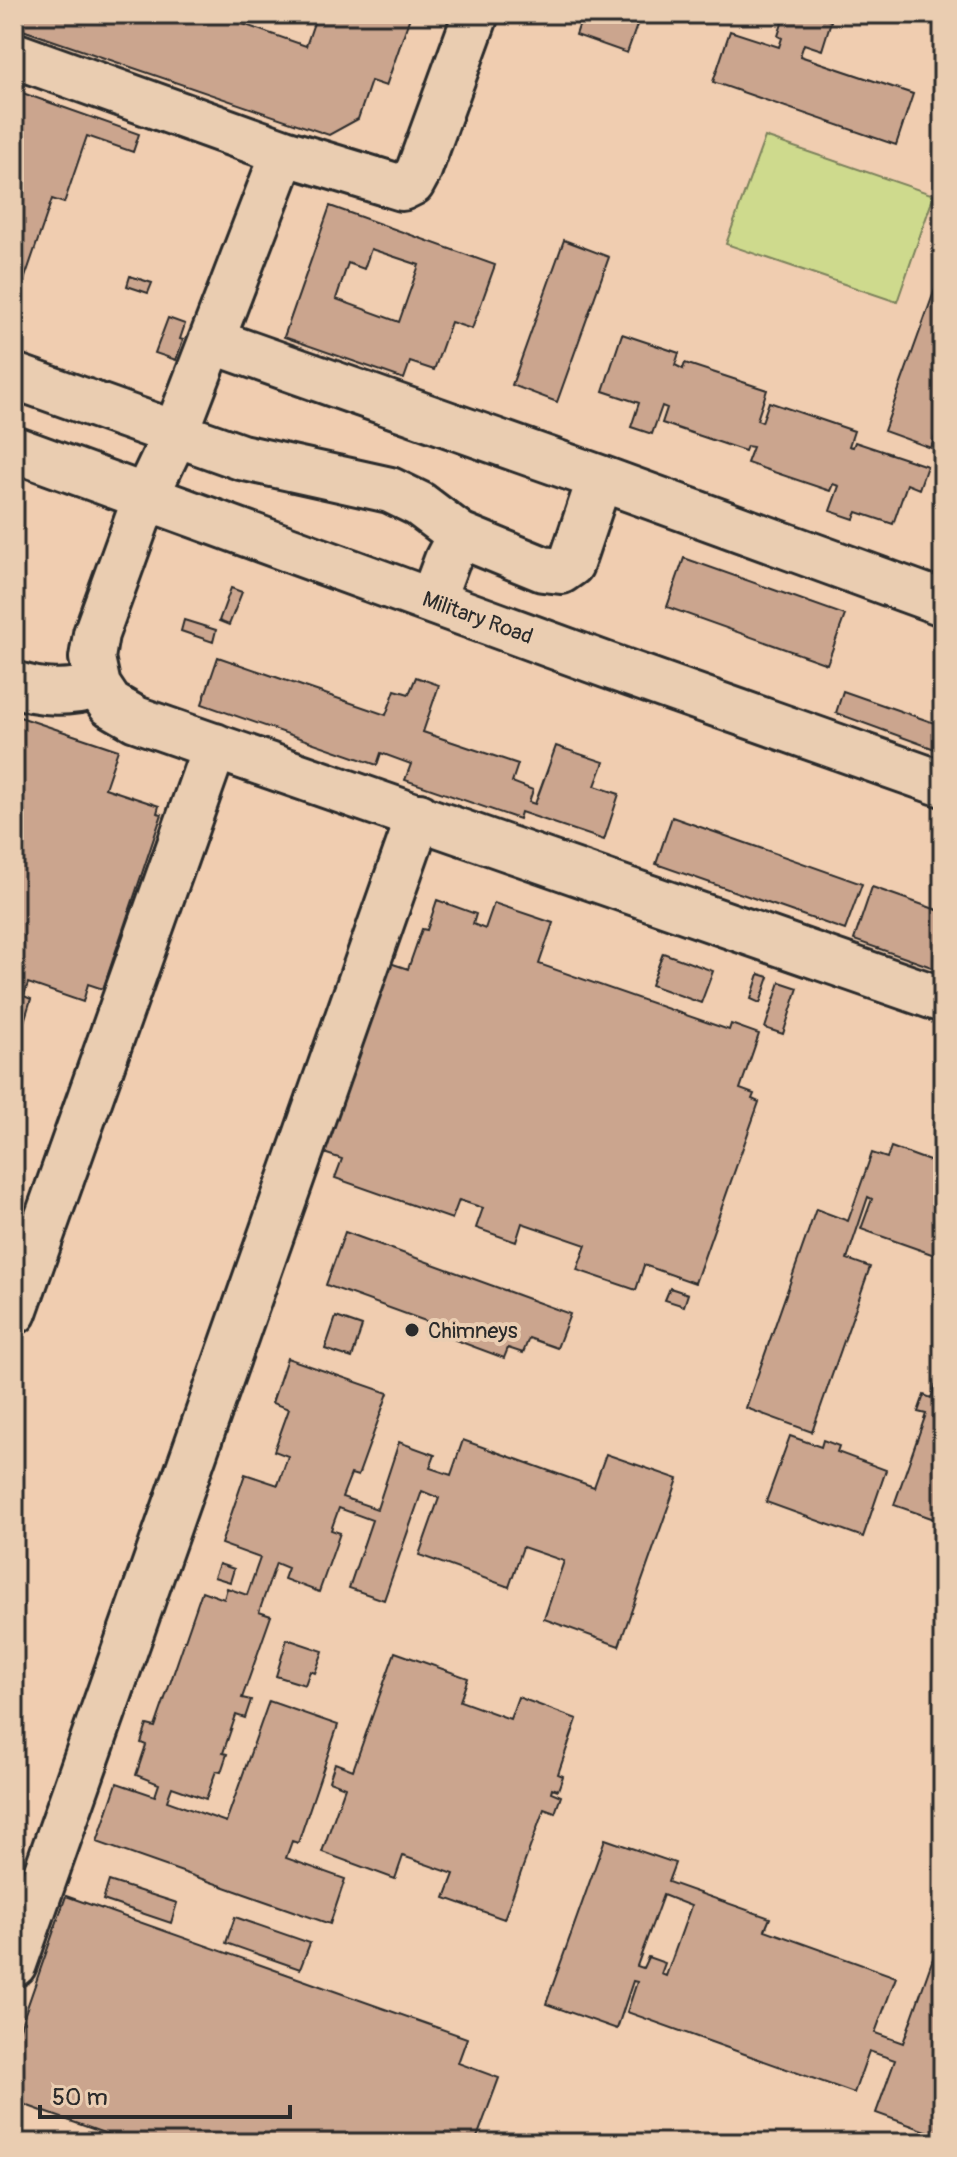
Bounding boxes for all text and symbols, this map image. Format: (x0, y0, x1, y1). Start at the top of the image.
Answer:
street label: Military Road (419, 585, 537, 651)
place label: Chimneys (428, 1317, 518, 1345)
marker: Chimneys (403, 1321, 421, 1339)
scale bar (40, 2069, 290, 2119)
text: 50 m (52, 2083, 108, 2112)

